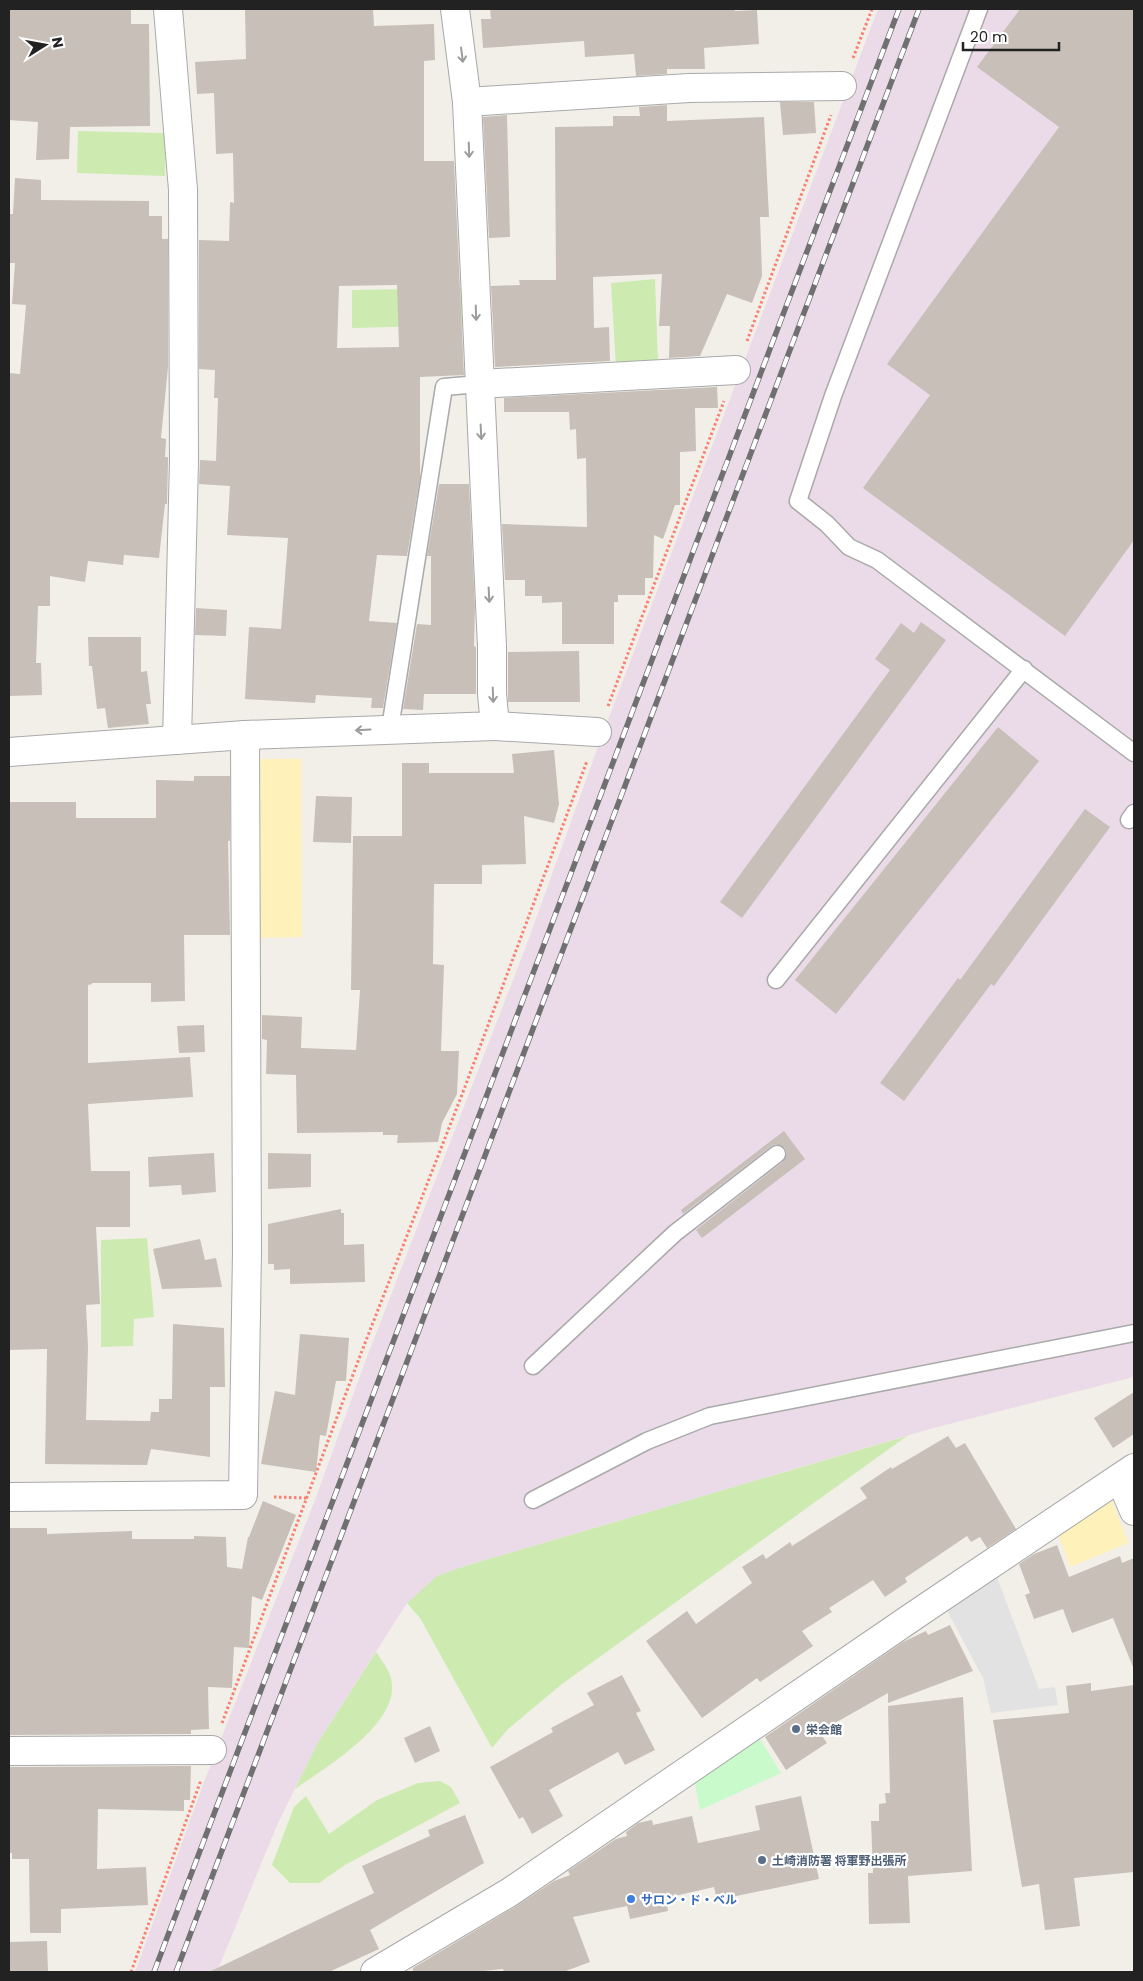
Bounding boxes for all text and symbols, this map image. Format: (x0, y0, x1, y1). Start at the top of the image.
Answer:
north arrow (20, 20, 70, 70)
scale bar (963, 20, 1059, 52)
text: 20 m (970, 26, 1008, 47)
text: N (47, 35, 69, 50)
one-way arrow (457, 47, 467, 63)
one-way arrow (465, 142, 474, 158)
one-way arrow (472, 305, 481, 321)
one-way arrow (476, 424, 486, 440)
one-way arrow (484, 586, 494, 602)
one-way arrow (488, 687, 497, 703)
one-way arrow (355, 725, 371, 734)
place label: 栄会館 (806, 1721, 842, 1738)
marker: 栄会館 (790, 1723, 802, 1735)
place label: 土崎消防署 将軍野出張所 (772, 1852, 907, 1869)
marker: 土崎消防署 将軍野出張所 (756, 1854, 768, 1866)
place label: サロン・ド・ベル (641, 1891, 737, 1908)
marker: サロン・ド・ベル (625, 1893, 637, 1905)

